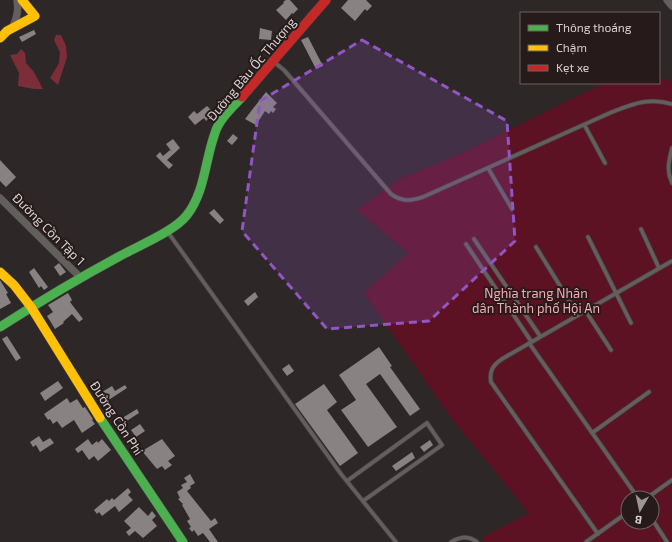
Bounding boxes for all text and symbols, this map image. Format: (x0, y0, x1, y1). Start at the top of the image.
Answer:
legend (520, 12, 660, 84)
street label: Đường Bàu Ốc Thượng (202, 13, 299, 124)
text: Thông thoáng (556, 20, 632, 34)
text: Chậm (556, 40, 587, 55)
text: Kẹt xe (556, 60, 589, 75)
street label: Đường Cồn Tập 1 (9, 189, 89, 269)
park label: Nghĩa trang Nhân dân Thành phố Hội An (472, 285, 600, 316)
street label: Đường Cồn Phi (87, 378, 147, 458)
north arrow (620, 490, 660, 530)
text: B (634, 513, 643, 527)

